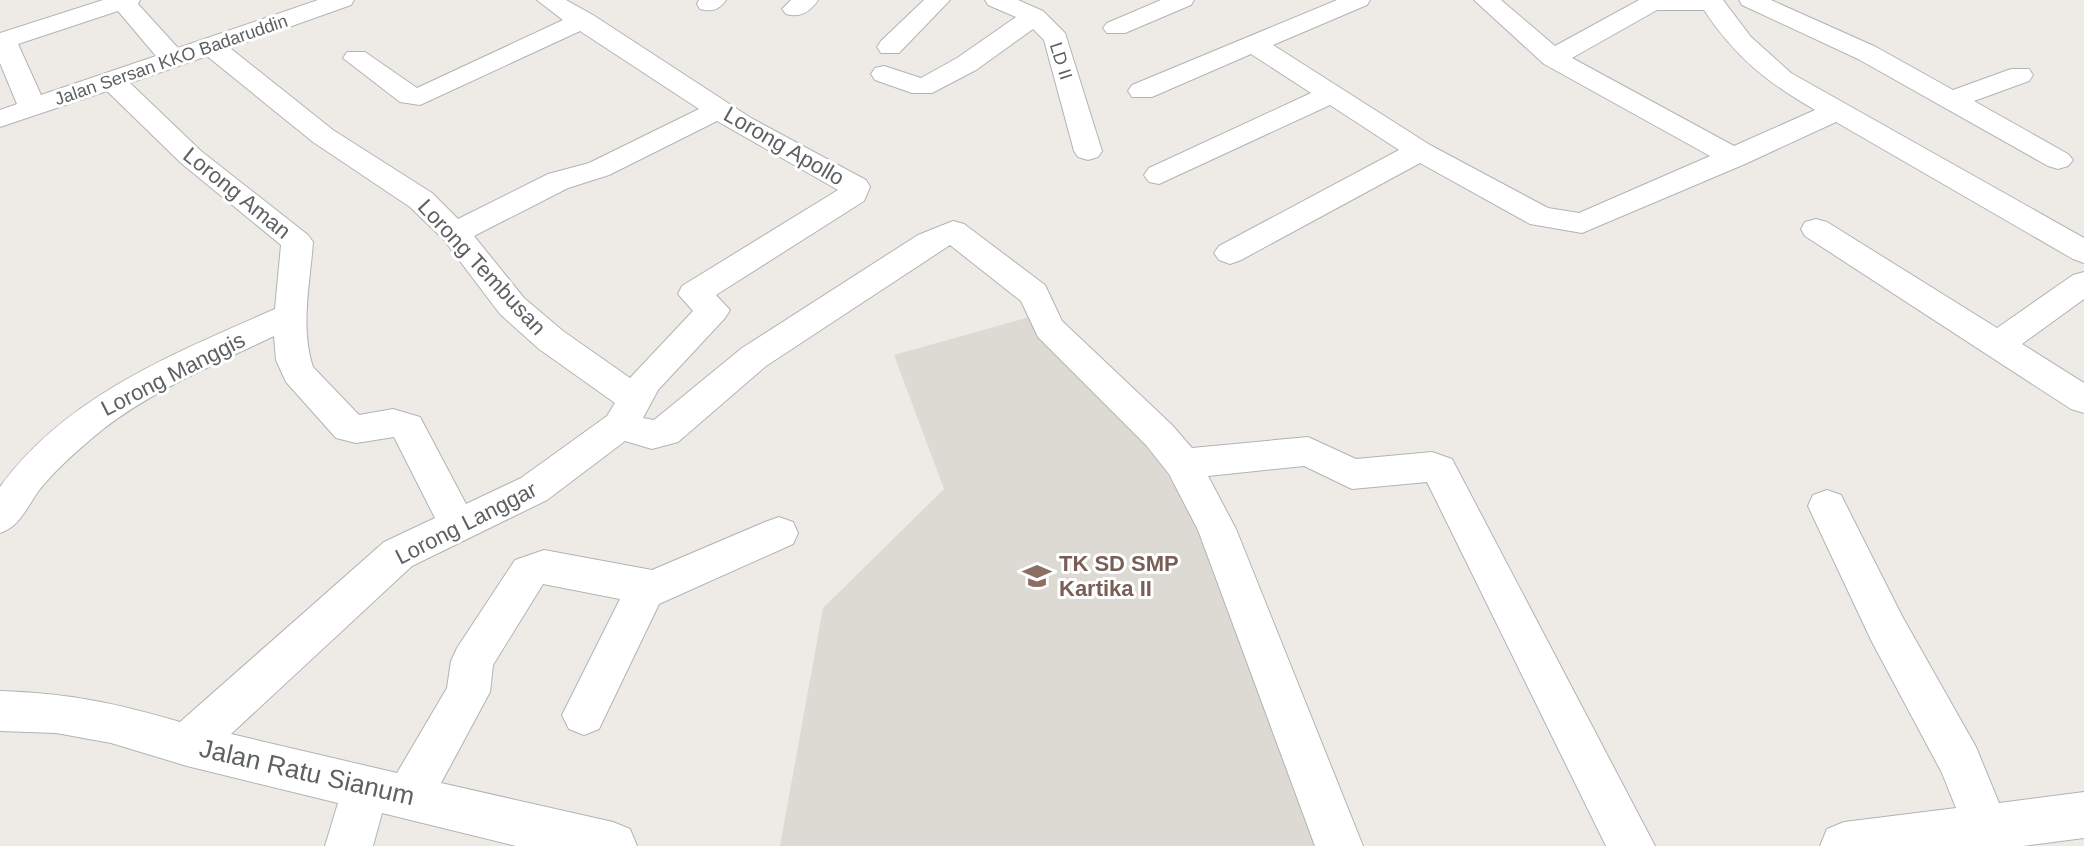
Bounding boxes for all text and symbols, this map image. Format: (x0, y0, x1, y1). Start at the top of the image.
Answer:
street label: Jalan Sersan KKO Badaruddin (52, 11, 290, 109)
street label: LD II (1046, 40, 1076, 82)
street label: Lorong Apollo (719, 102, 849, 190)
street label: Lorong Aman (178, 142, 296, 244)
street label: Lorong Tembusan (413, 194, 551, 340)
street label: Lorong Manggis (97, 327, 249, 421)
street label: Lorong Langgar (391, 477, 541, 569)
place label: TK SD SMP Kartika II (1059, 551, 1179, 601)
school or university icon: TK SD SMP Kartika II (1022, 561, 1052, 591)
street label: Jalan Ratu Sianum (197, 733, 417, 811)

